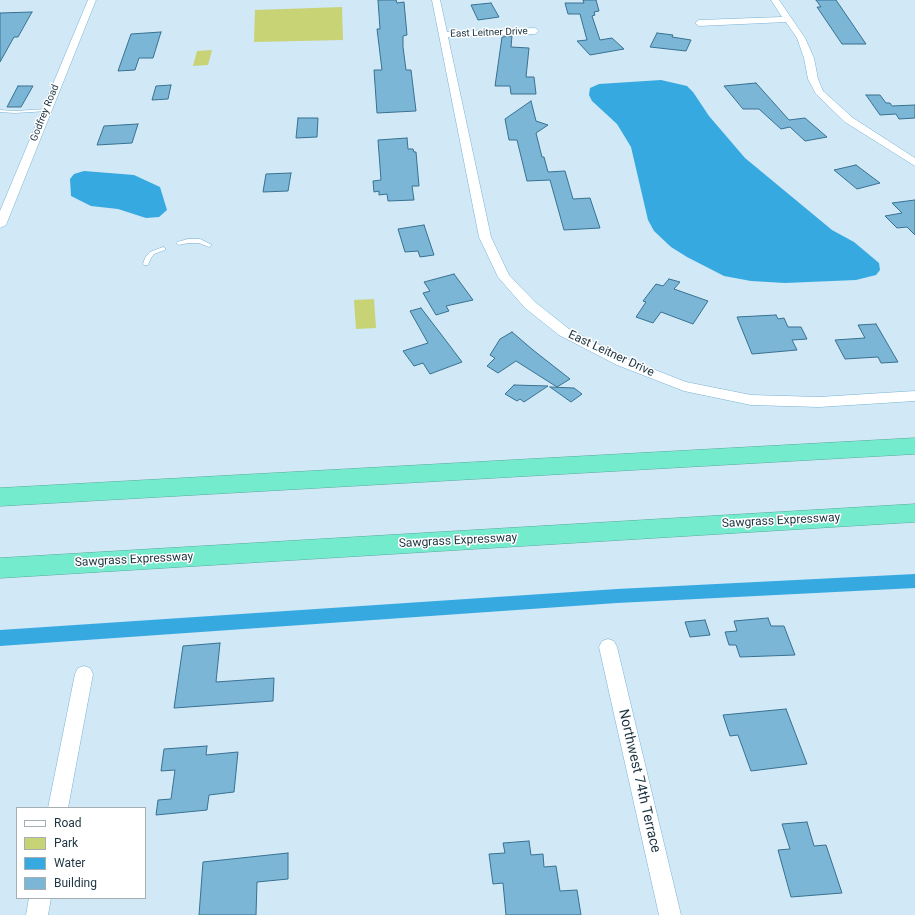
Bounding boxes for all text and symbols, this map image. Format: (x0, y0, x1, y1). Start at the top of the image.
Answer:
street label: East Leitner Drive (450, 26, 528, 40)
street label: Godfrey Road (28, 83, 62, 143)
street label: East Leitner Drive (566, 328, 656, 380)
street label: Sawgrass Expressway (721, 511, 841, 531)
street label: Sawgrass Expressway (398, 531, 518, 551)
street label: Sawgrass Expressway (74, 550, 194, 570)
street label: Northwest 74th Terrace (614, 708, 664, 854)
legend (16, 807, 146, 899)
text: Road (54, 816, 82, 830)
text: Park (54, 836, 78, 850)
text: Water (54, 856, 85, 870)
text: Building (54, 876, 97, 890)

